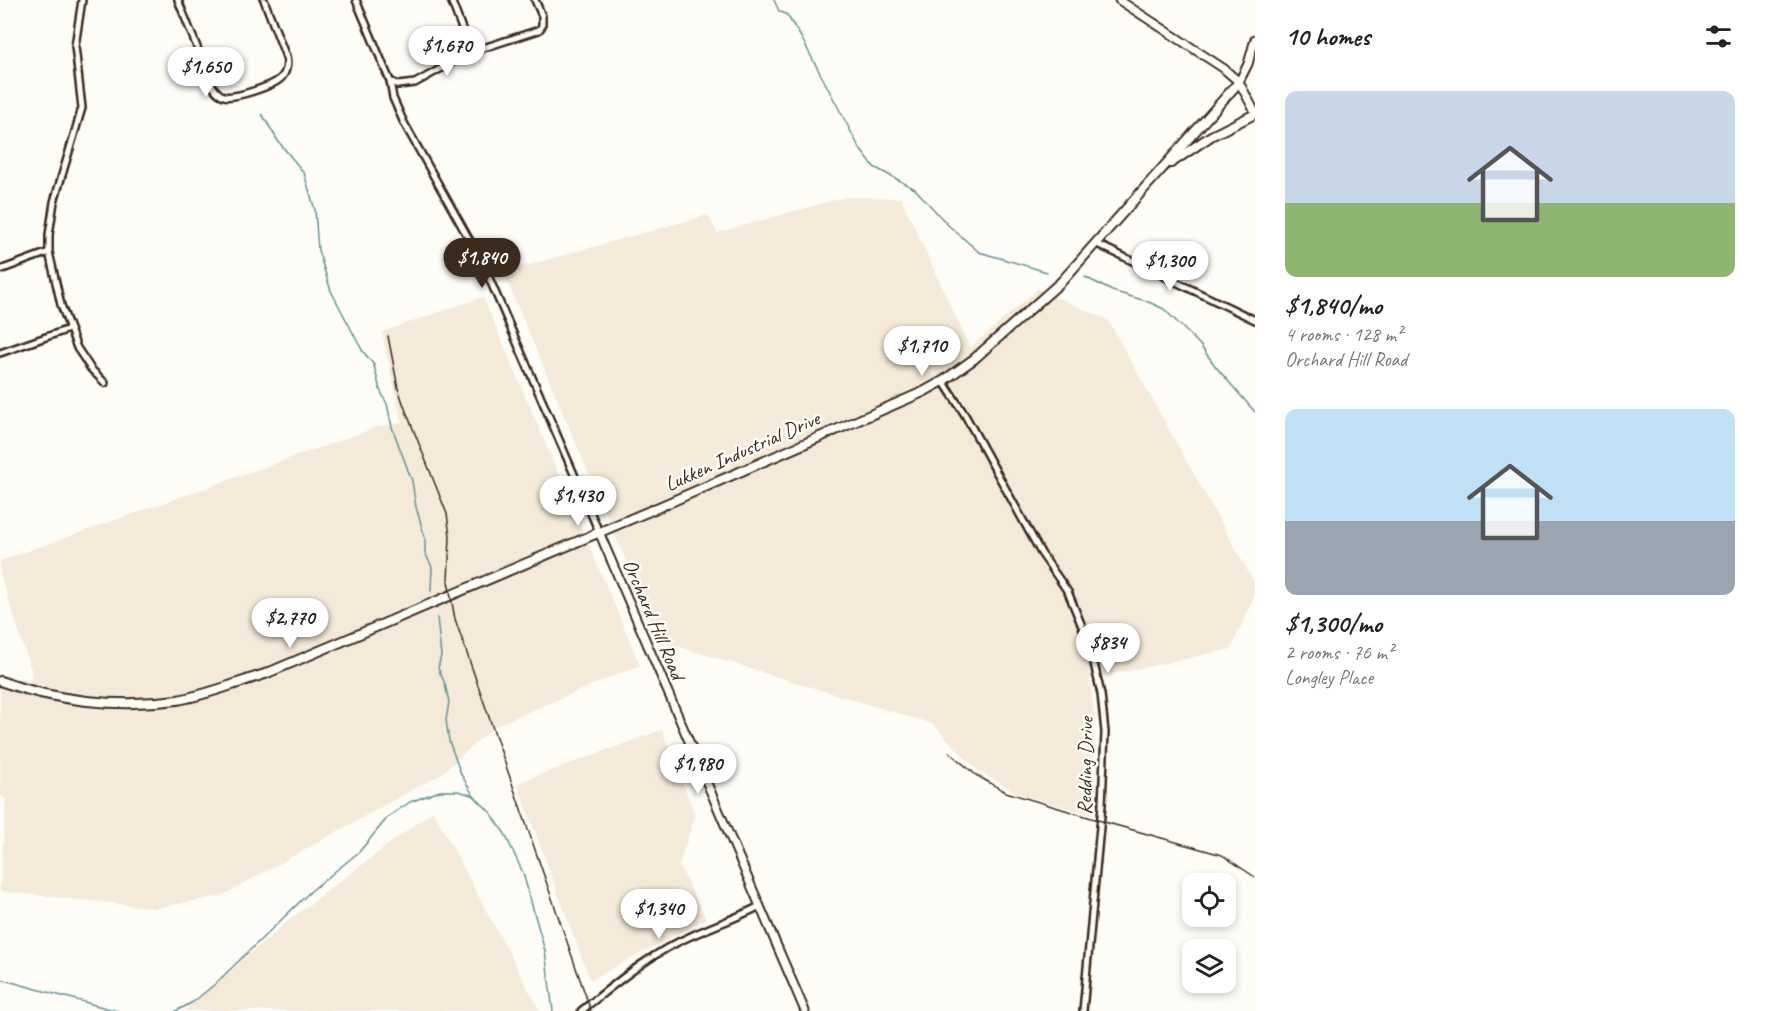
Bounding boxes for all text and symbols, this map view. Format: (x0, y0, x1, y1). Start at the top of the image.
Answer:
text: 10 homes (1285, 20, 1370, 53)
icon: filters (1702, 20, 1735, 53)
pin: $1,670 (398, 26, 496, 77)
text: $1,670 (422, 33, 472, 58)
pin: $1,650 (157, 47, 255, 98)
text: $1,650 (181, 54, 231, 79)
icon: home (1456, 130, 1564, 238)
pin: $1,840 (433, 238, 531, 289)
pin: $1,300 (1121, 241, 1219, 292)
text: $1,840 (458, 245, 506, 270)
text: $1,300 (1146, 248, 1194, 273)
text: $1,840/mo (1285, 289, 1382, 322)
text: 4 rooms · 128 m² (1285, 322, 1402, 347)
pin: $1,710 (873, 326, 971, 377)
text: $1,710 (898, 333, 946, 358)
text: Orchard Hill Road (1285, 347, 1407, 372)
street label: Lukken Industrial Drive (661, 404, 825, 497)
icon: home (1456, 448, 1564, 556)
pin: $1,430 (529, 476, 627, 527)
text: $1,430 (554, 483, 602, 508)
street label: Orchard Hill Road (617, 555, 692, 687)
pin: $2,770 (241, 598, 339, 649)
text: $2,770 (266, 605, 314, 630)
text: $1,300/mo (1285, 607, 1382, 640)
pin: $834 (1072, 623, 1144, 674)
text: $834 (1090, 630, 1126, 655)
text: 2 rooms · 76 m² (1285, 640, 1393, 665)
text: Longley Place (1285, 665, 1373, 690)
street label: Redding Drive (1071, 715, 1099, 815)
pin: $1,980 (649, 744, 747, 795)
text: $1,980 (674, 751, 722, 776)
map controls (1182, 873, 1236, 993)
button: locate (1182, 873, 1236, 927)
pin: $1,340 (610, 889, 708, 940)
text: $1,340 (635, 896, 683, 921)
button: layers (1182, 939, 1236, 993)

